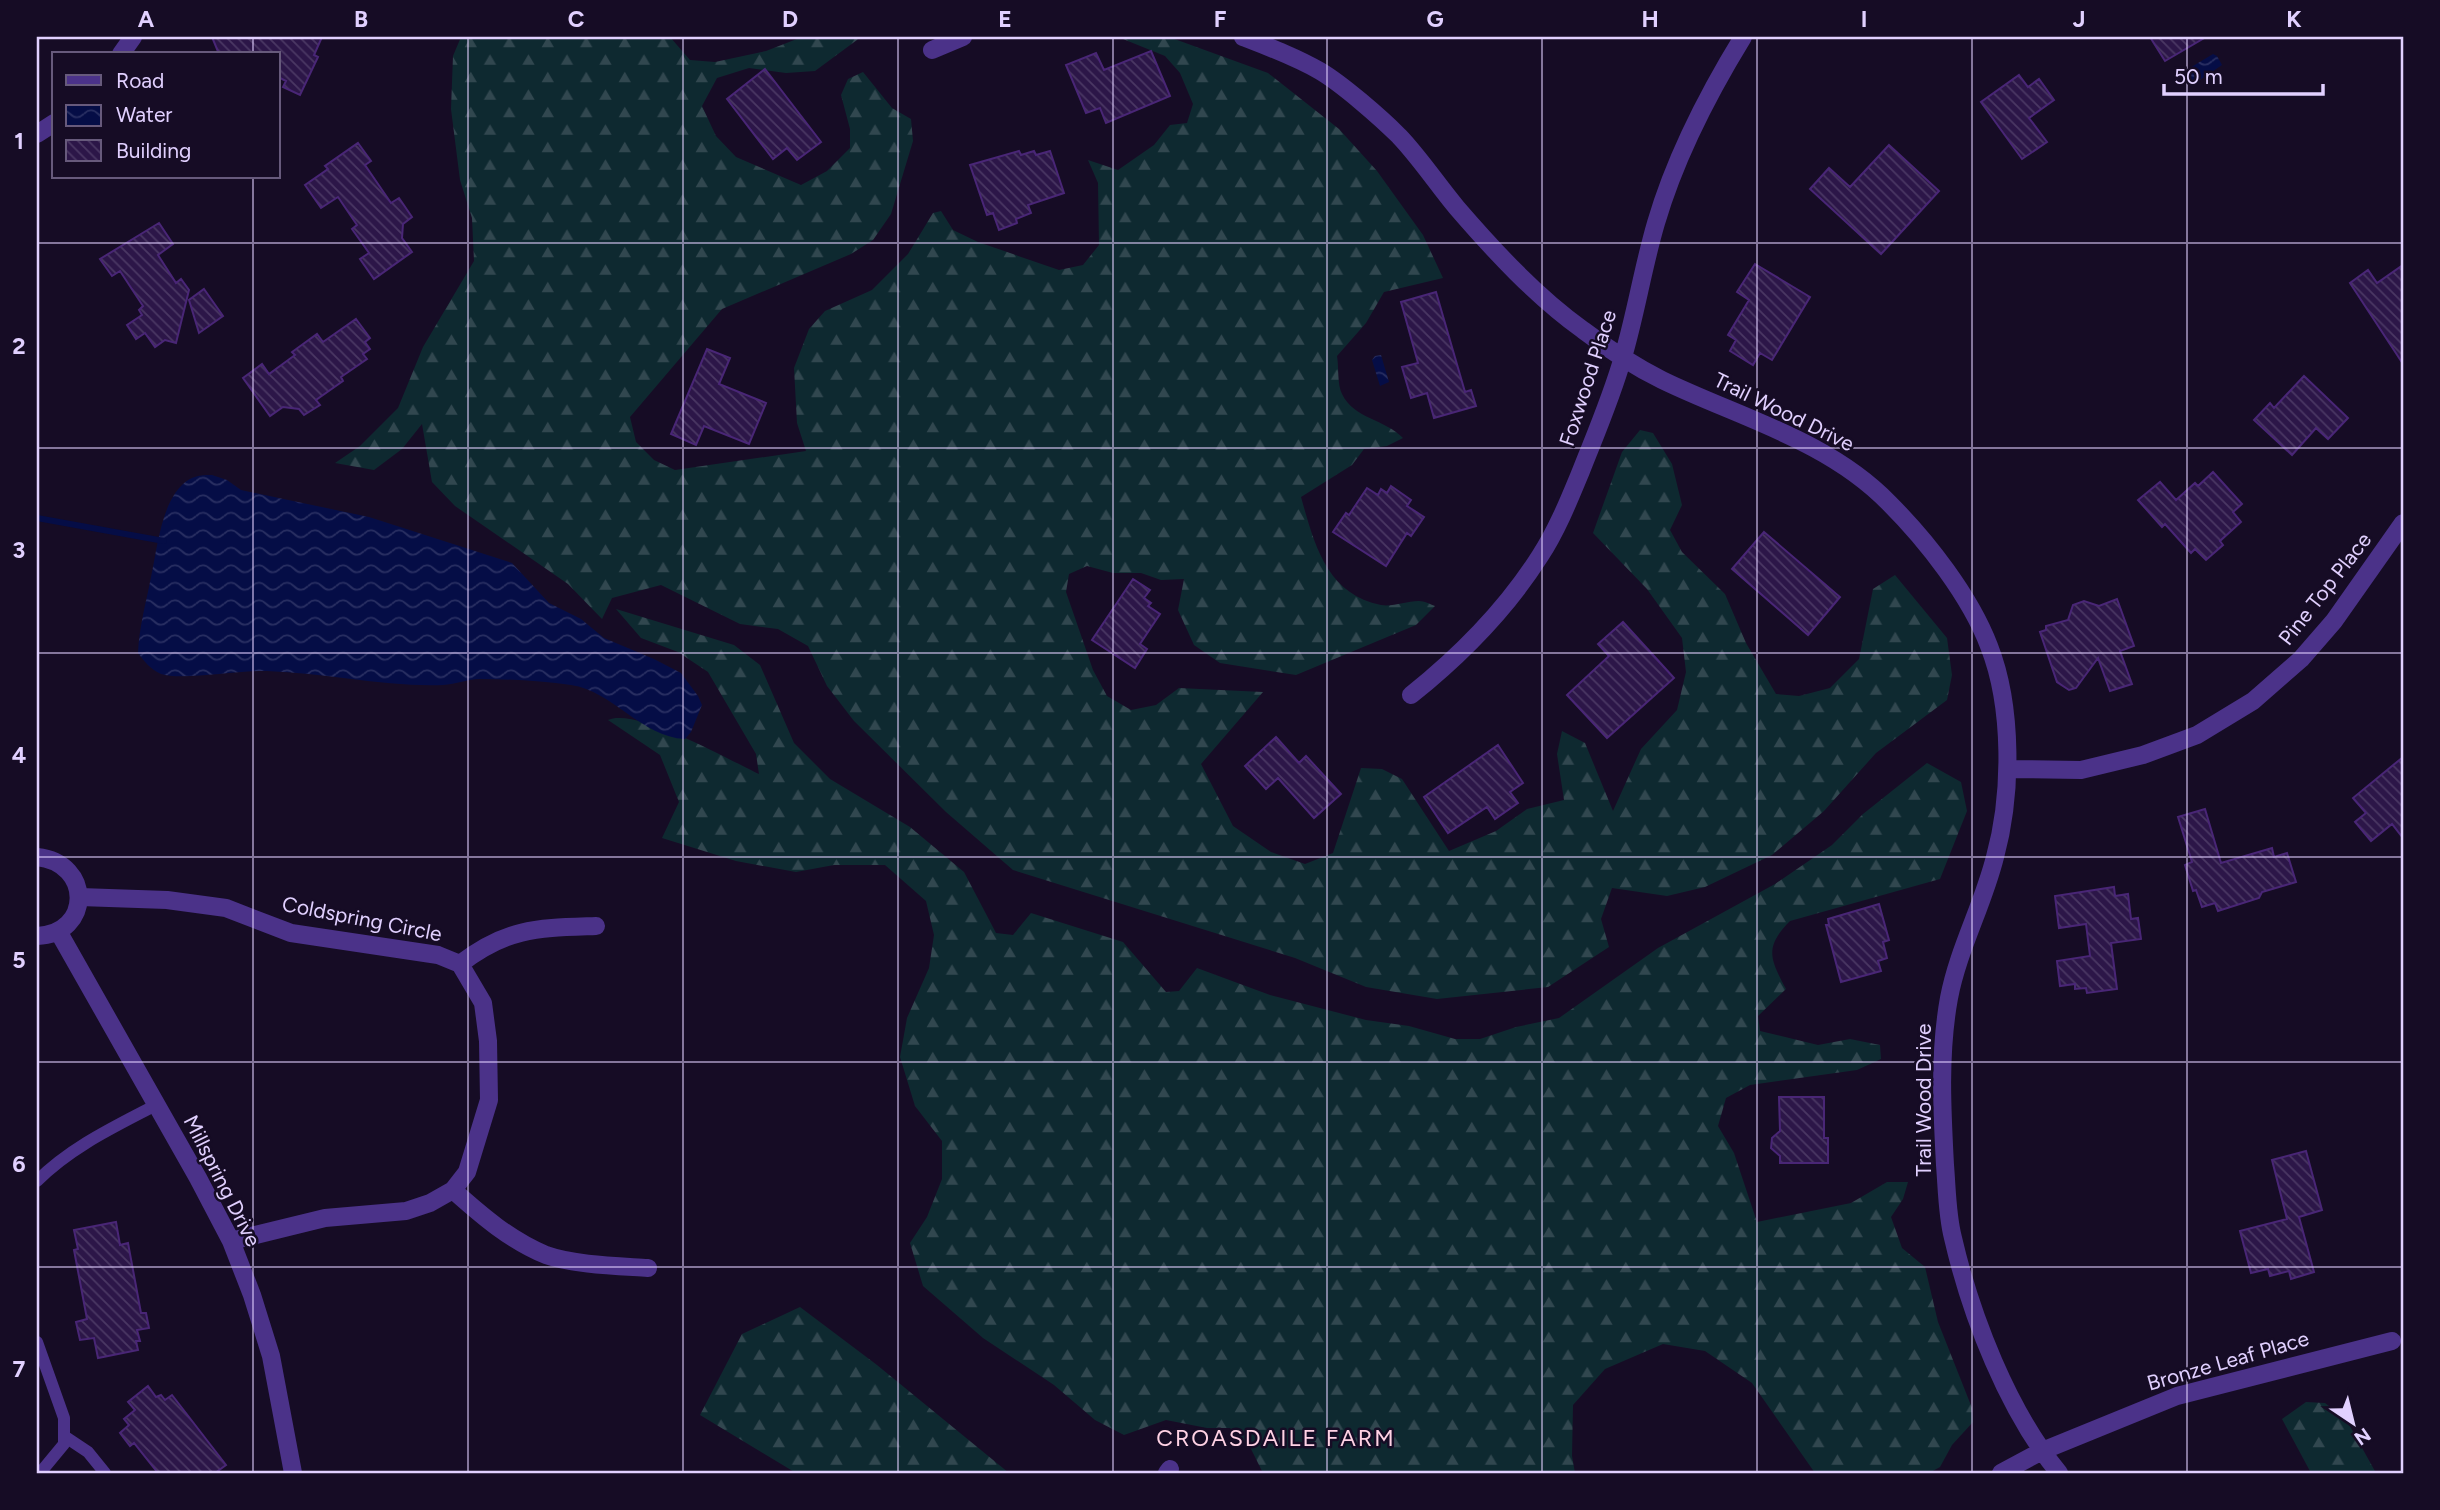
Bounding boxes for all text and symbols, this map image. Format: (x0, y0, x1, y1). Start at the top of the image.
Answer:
text: A (138, 5, 155, 33)
text: B (354, 5, 368, 33)
text: C (568, 5, 585, 33)
text: D (782, 5, 798, 33)
text: E (998, 5, 1012, 33)
text: F (1214, 5, 1227, 33)
text: G (1426, 5, 1444, 33)
text: H (1641, 5, 1659, 33)
text: I (1861, 5, 1867, 33)
text: J (2073, 5, 2085, 33)
text: K (2286, 5, 2302, 33)
legend (52, 52, 280, 178)
scale bar (2164, 52, 2323, 96)
text: 50 m (2174, 64, 2223, 89)
text: Road (116, 68, 164, 93)
text: Water (116, 102, 172, 127)
text: 1 (14, 127, 24, 155)
text: Building (116, 138, 191, 163)
street label: Foxwood Place (1554, 307, 1621, 449)
text: 2 (12, 332, 26, 360)
street label: Trail Wood Drive (1710, 367, 1858, 456)
street label: Pine Top Place (2273, 527, 2376, 650)
text: 3 (13, 536, 25, 564)
text: 4 (12, 741, 26, 769)
street label: Coldspring Circle (280, 891, 444, 946)
text: 5 (12, 946, 26, 974)
street label: Trail Wood Drive (1911, 1024, 1936, 1176)
street label: Millspring Drive (179, 1111, 266, 1251)
text: 6 (12, 1150, 26, 1178)
street label: Bronze Leaf Place (2144, 1325, 2312, 1396)
text: 7 (13, 1355, 26, 1383)
north arrow (2318, 1388, 2388, 1458)
text: N (2350, 1423, 2375, 1450)
district label: CROASDAILE FARM (1156, 1424, 1396, 1452)

